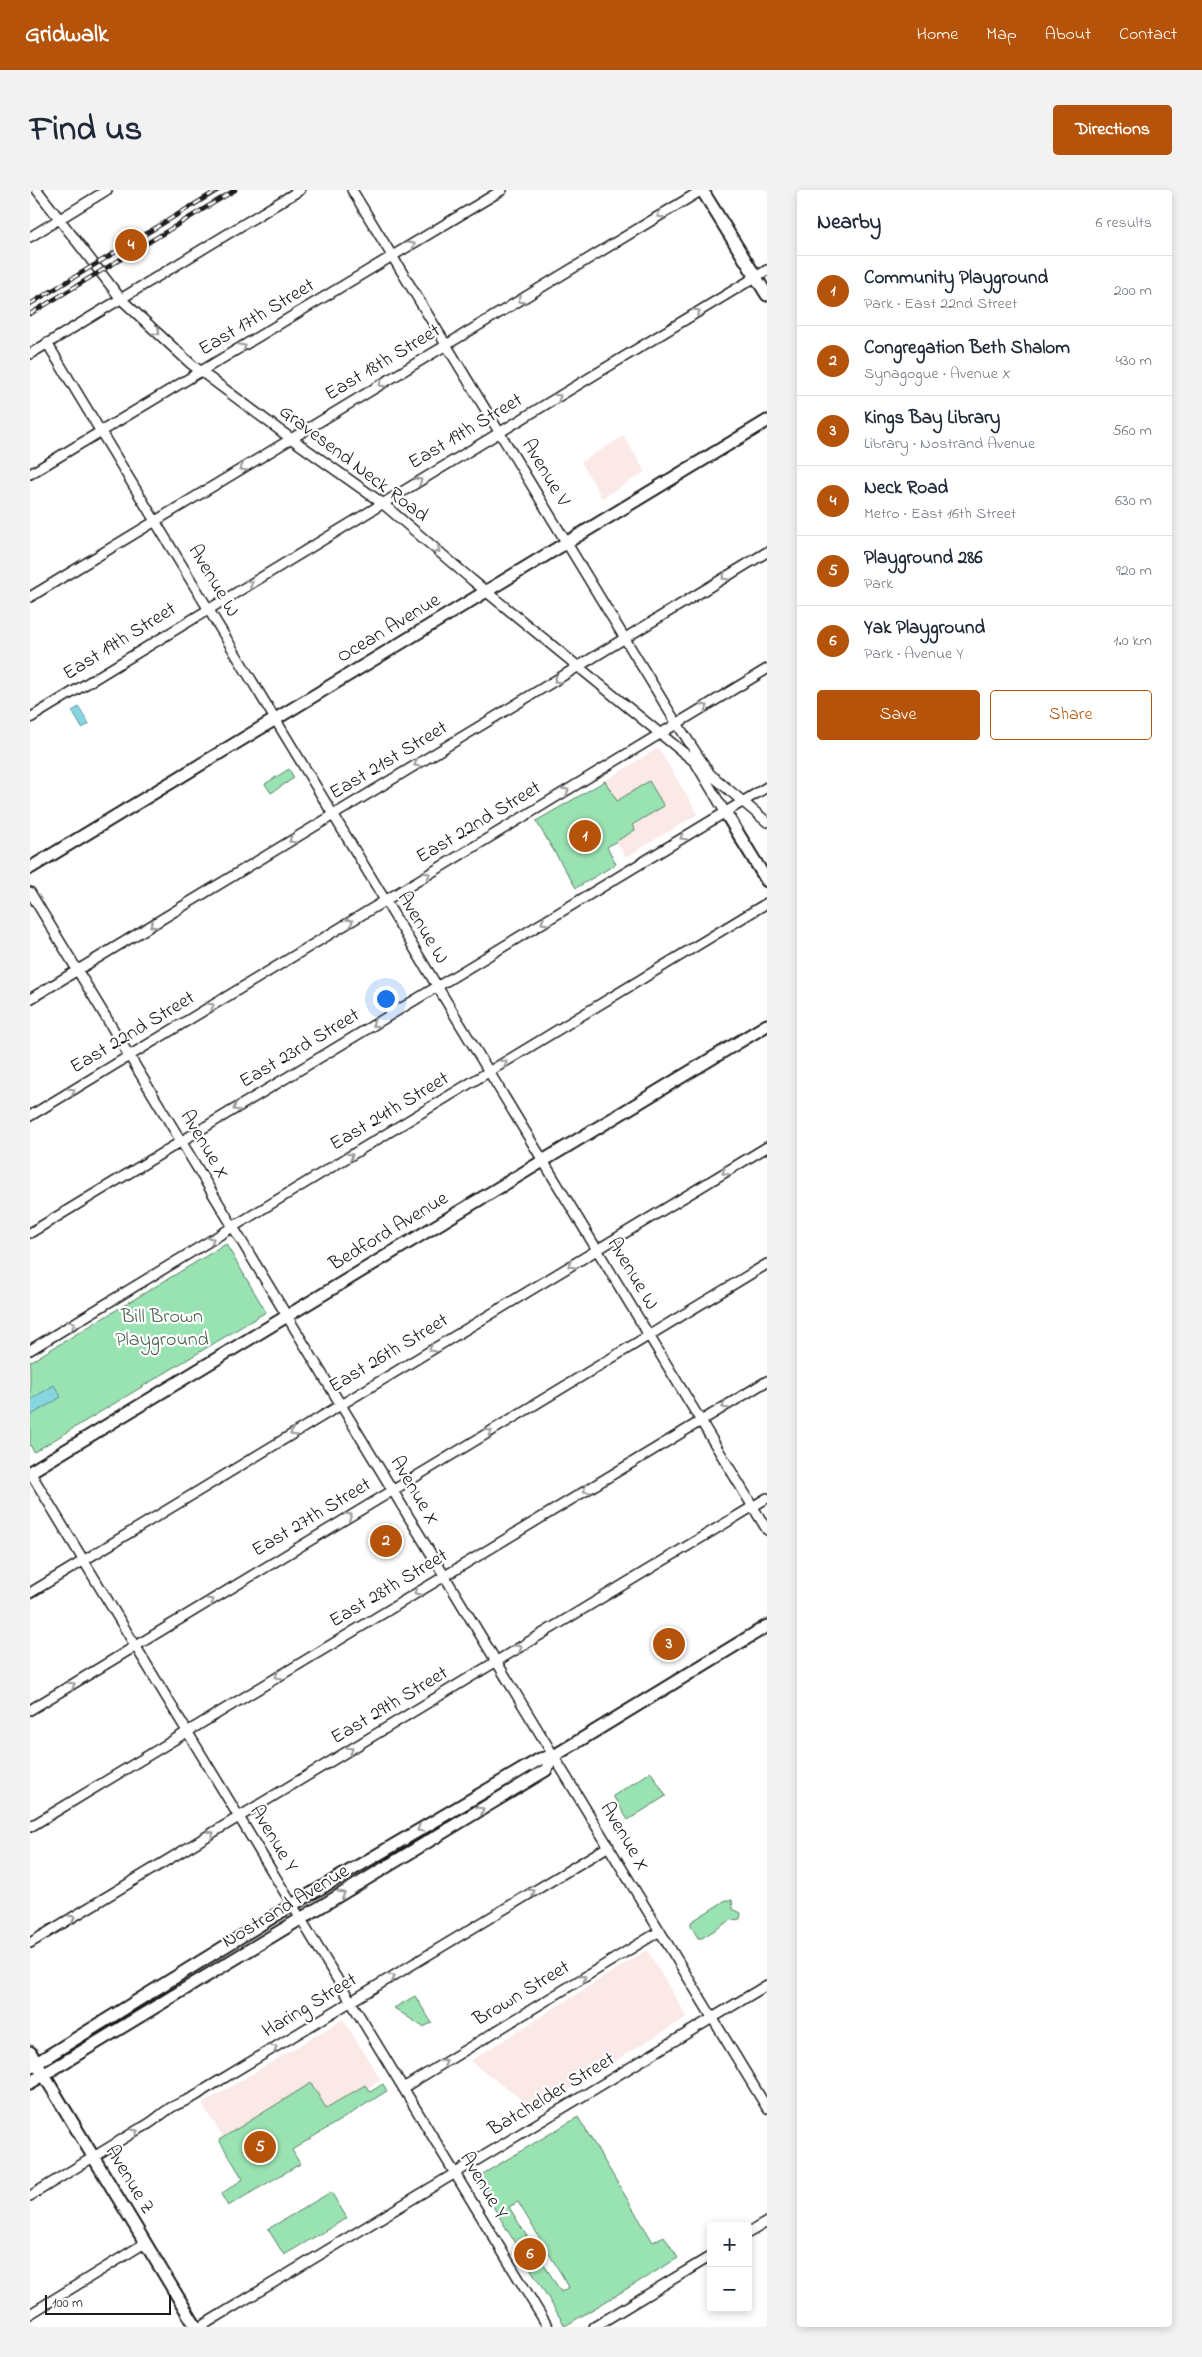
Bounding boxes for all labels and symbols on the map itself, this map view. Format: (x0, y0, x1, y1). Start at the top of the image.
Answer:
one-way arrow (657, 209, 666, 219)
pin: 4 (115, 226, 147, 264)
one-way arrow (406, 241, 415, 251)
street label: East 17th Street (193, 272, 321, 364)
one-way arrow (518, 293, 527, 303)
one-way arrow (691, 309, 700, 319)
street label: East 18th Street (320, 317, 447, 409)
one-way arrow (151, 326, 160, 335)
one-way arrow (237, 344, 246, 353)
one-way arrow (379, 377, 388, 387)
street label: East 19th Street (403, 386, 529, 478)
one-way arrow (553, 393, 562, 403)
street label: Gravesend Neck Road (272, 398, 434, 530)
street label: Avenue V (513, 434, 577, 513)
one-way arrow (240, 461, 249, 471)
one-way arrow (413, 477, 422, 487)
street label: Avenue W (180, 539, 246, 623)
one-way arrow (431, 544, 440, 553)
one-way arrow (722, 571, 731, 581)
one-way arrow (245, 580, 254, 590)
street label: Ocean Avenue (332, 587, 446, 671)
street label: East 19th Street (58, 595, 183, 688)
one-way arrow (553, 673, 562, 683)
one-way arrow (699, 703, 708, 713)
street label: East 21st Street (324, 714, 454, 808)
one-way arrow (414, 758, 423, 767)
street label: East 22nd Street (411, 774, 547, 872)
one-way arrow (560, 788, 570, 797)
pin: 1 (569, 817, 601, 855)
one-way arrow (680, 831, 689, 841)
one-way arrow (288, 834, 297, 844)
one-way arrow (422, 872, 431, 882)
street label: Avenue W (389, 886, 455, 970)
one-way arrow (541, 915, 550, 925)
one-way arrow (149, 918, 158, 928)
one-way arrow (344, 919, 353, 929)
street label: East 22nd Street (65, 984, 201, 1082)
your location (373, 986, 399, 1012)
street label: East 23rd Street (234, 1001, 366, 1096)
one-way arrow (205, 1003, 214, 1013)
one-way arrow (372, 1017, 381, 1027)
one-way arrow (498, 1060, 507, 1070)
street label: East 24th Street (325, 1065, 455, 1159)
one-way arrow (66, 1087, 75, 1097)
one-way arrow (233, 1102, 242, 1111)
street label: Avenue X (172, 1105, 236, 1186)
one-way arrow (344, 1153, 353, 1163)
one-way arrow (722, 1166, 731, 1176)
street label: Bedford Avenue (323, 1185, 454, 1280)
street label: Avenue W (599, 1232, 665, 1316)
one-way arrow (205, 1237, 214, 1247)
one-way arrow (568, 1259, 577, 1269)
park label: Bill Brown Playground (115, 1303, 209, 1356)
street label: East 26th Street (324, 1307, 455, 1401)
one-way arrow (66, 1321, 75, 1331)
one-way arrow (428, 1342, 437, 1352)
one-way arrow (722, 1400, 731, 1410)
one-way arrow (289, 1426, 298, 1436)
one-way arrow (483, 1429, 492, 1439)
street label: Avenue X (382, 1451, 446, 1532)
street label: East 27th Street (247, 1471, 377, 1565)
one-way arrow (583, 1484, 592, 1494)
one-way arrow (344, 1513, 353, 1523)
pin: 2 (370, 1522, 402, 1560)
street label: East 28th Street (324, 1542, 454, 1636)
one-way arrow (414, 1586, 423, 1596)
one-way arrow (205, 1597, 214, 1607)
pin: 3 (653, 1625, 685, 1663)
one-way arrow (514, 1645, 523, 1655)
street label: East 29th Street (326, 1659, 454, 1753)
one-way arrow (275, 1670, 284, 1680)
one-way arrow (66, 1682, 75, 1691)
one-way arrow (345, 1747, 354, 1757)
street label: Avenue X (592, 1797, 656, 1878)
street label: Avenue Y (242, 1800, 304, 1878)
one-way arrow (476, 1806, 485, 1816)
one-way arrow (416, 1823, 425, 1833)
one-way arrow (205, 1830, 214, 1840)
street label: Nostrand Avenue (217, 1858, 355, 1956)
one-way arrow (526, 1889, 535, 1899)
one-way arrow (337, 1891, 346, 1901)
one-way arrow (66, 1914, 75, 1924)
street label: Brown Street (467, 1954, 576, 2035)
street label: Haring Street (257, 1966, 364, 2047)
one-way arrow (387, 1973, 396, 1983)
one-way arrow (578, 1975, 587, 1984)
one-way arrow (268, 2045, 277, 2055)
street label: Batchelder Street (482, 2045, 621, 2145)
one-way arrow (439, 2059, 448, 2069)
one-way arrow (130, 2128, 139, 2138)
pin: 5 (244, 2128, 276, 2166)
street label: Avenue Z (97, 2140, 161, 2220)
street label: Avenue Y (452, 2147, 514, 2225)
pin: 6 (514, 2235, 546, 2273)
scale bar (45, 2292, 171, 2315)

